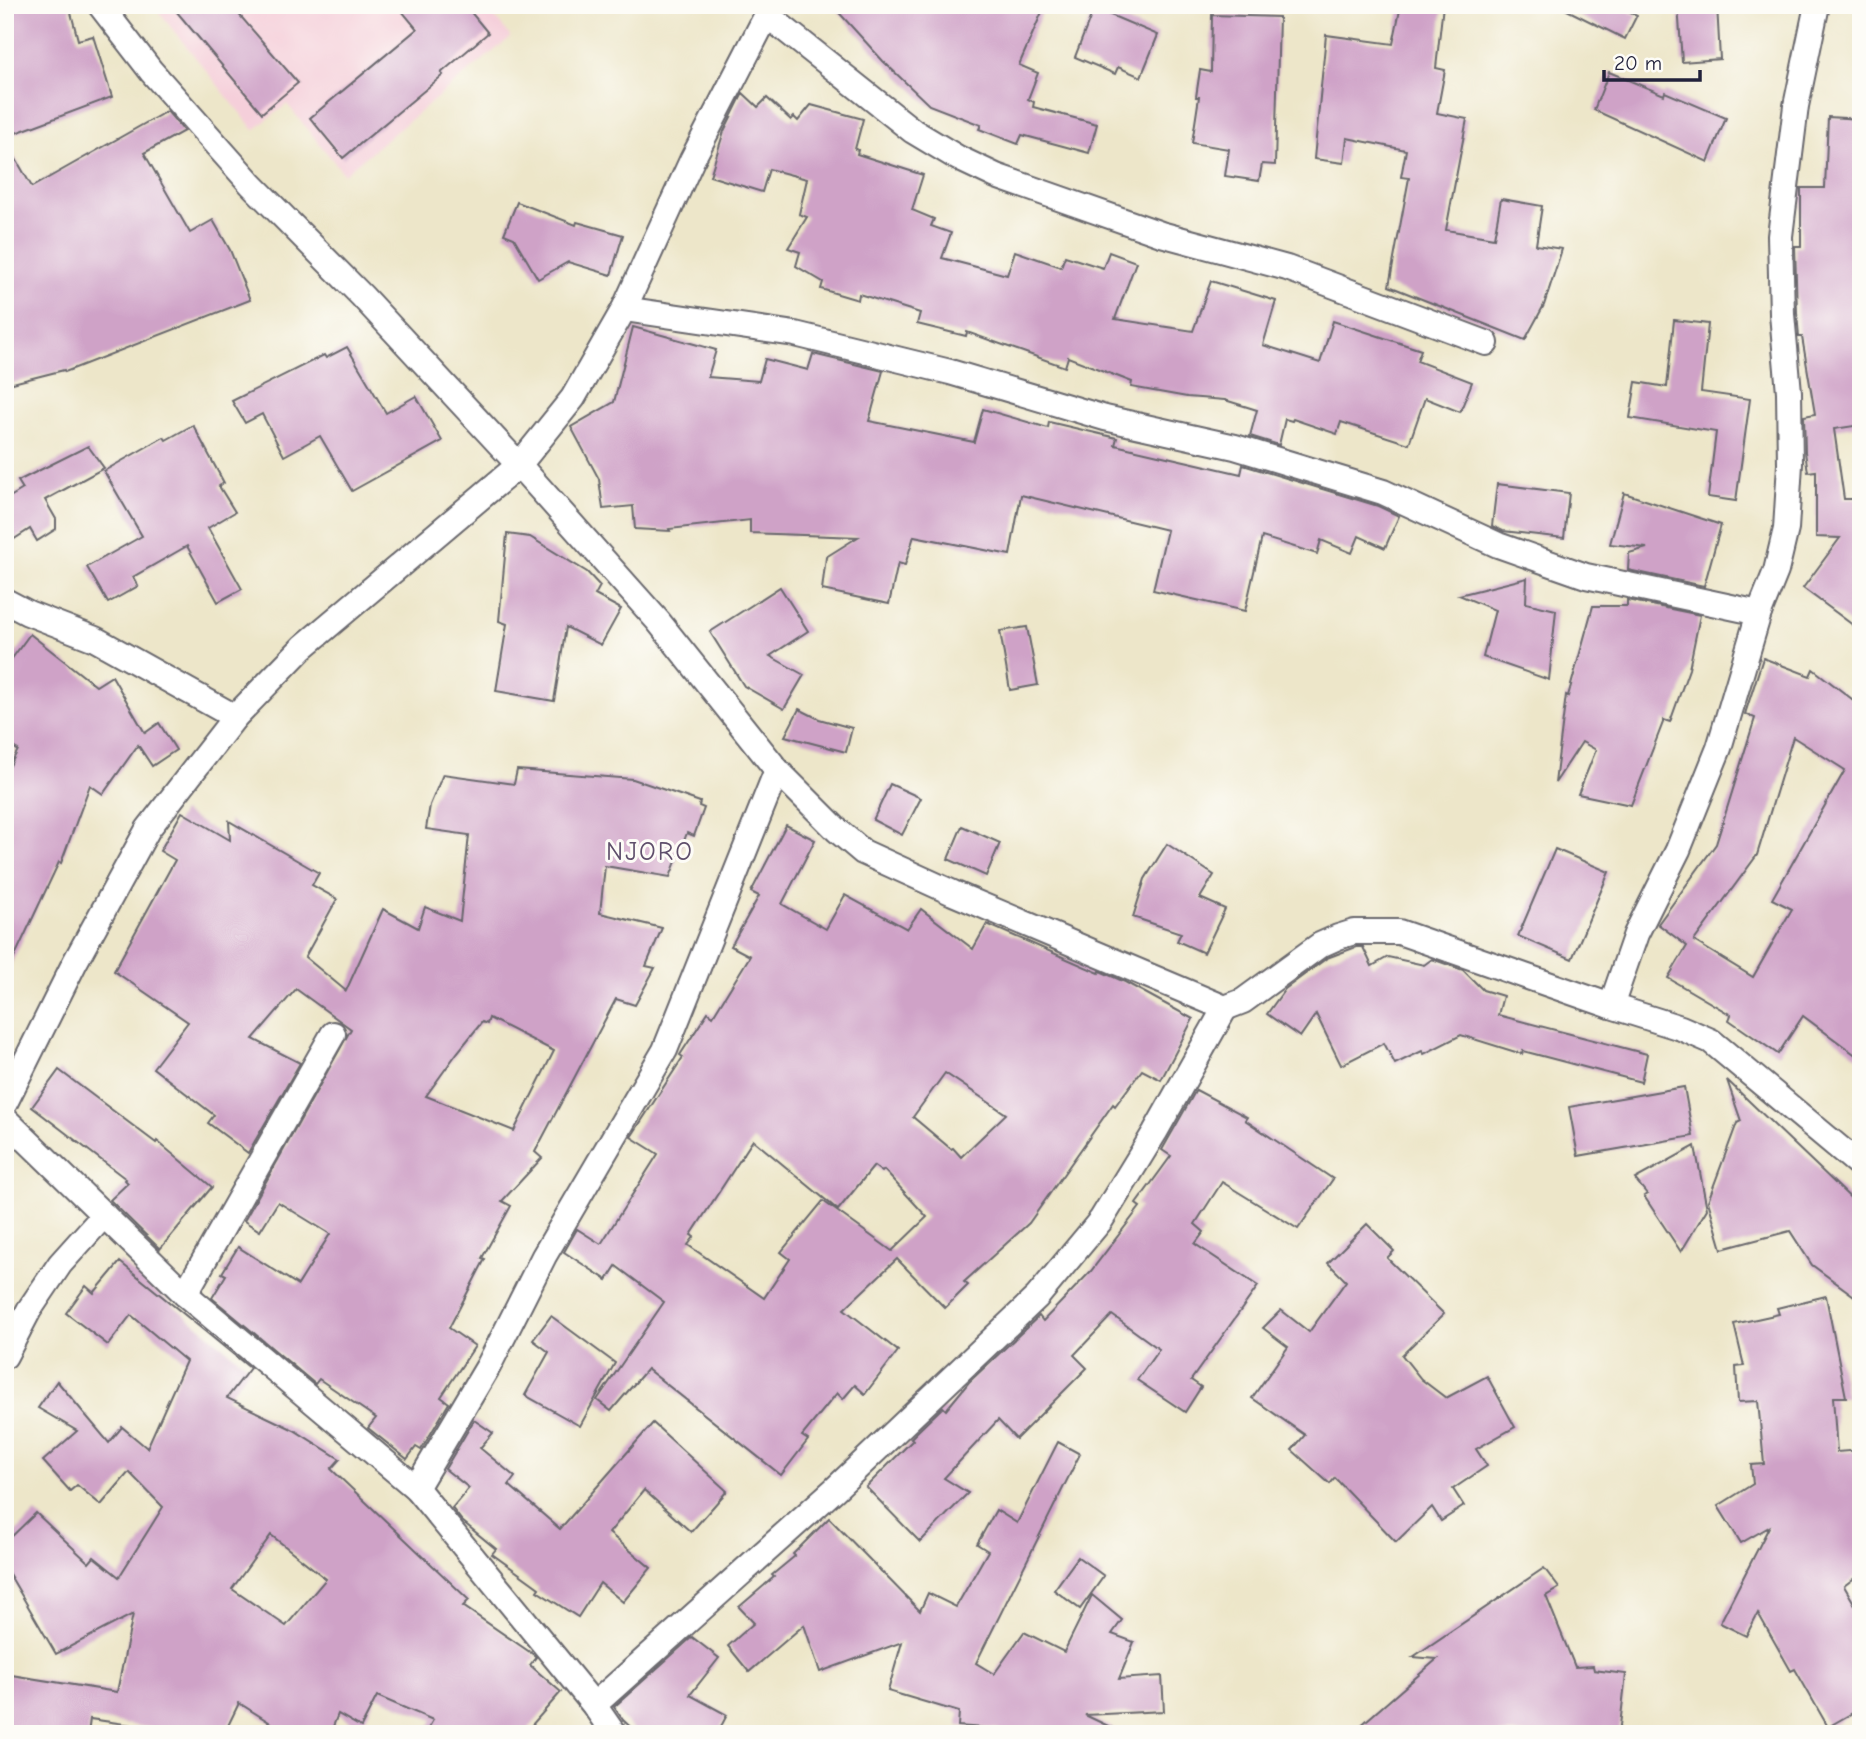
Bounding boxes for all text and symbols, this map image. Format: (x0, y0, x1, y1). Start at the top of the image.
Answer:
scale bar (1604, 38, 1700, 82)
text: 20 m (1614, 51, 1662, 75)
district label: NJORO (606, 837, 694, 867)

